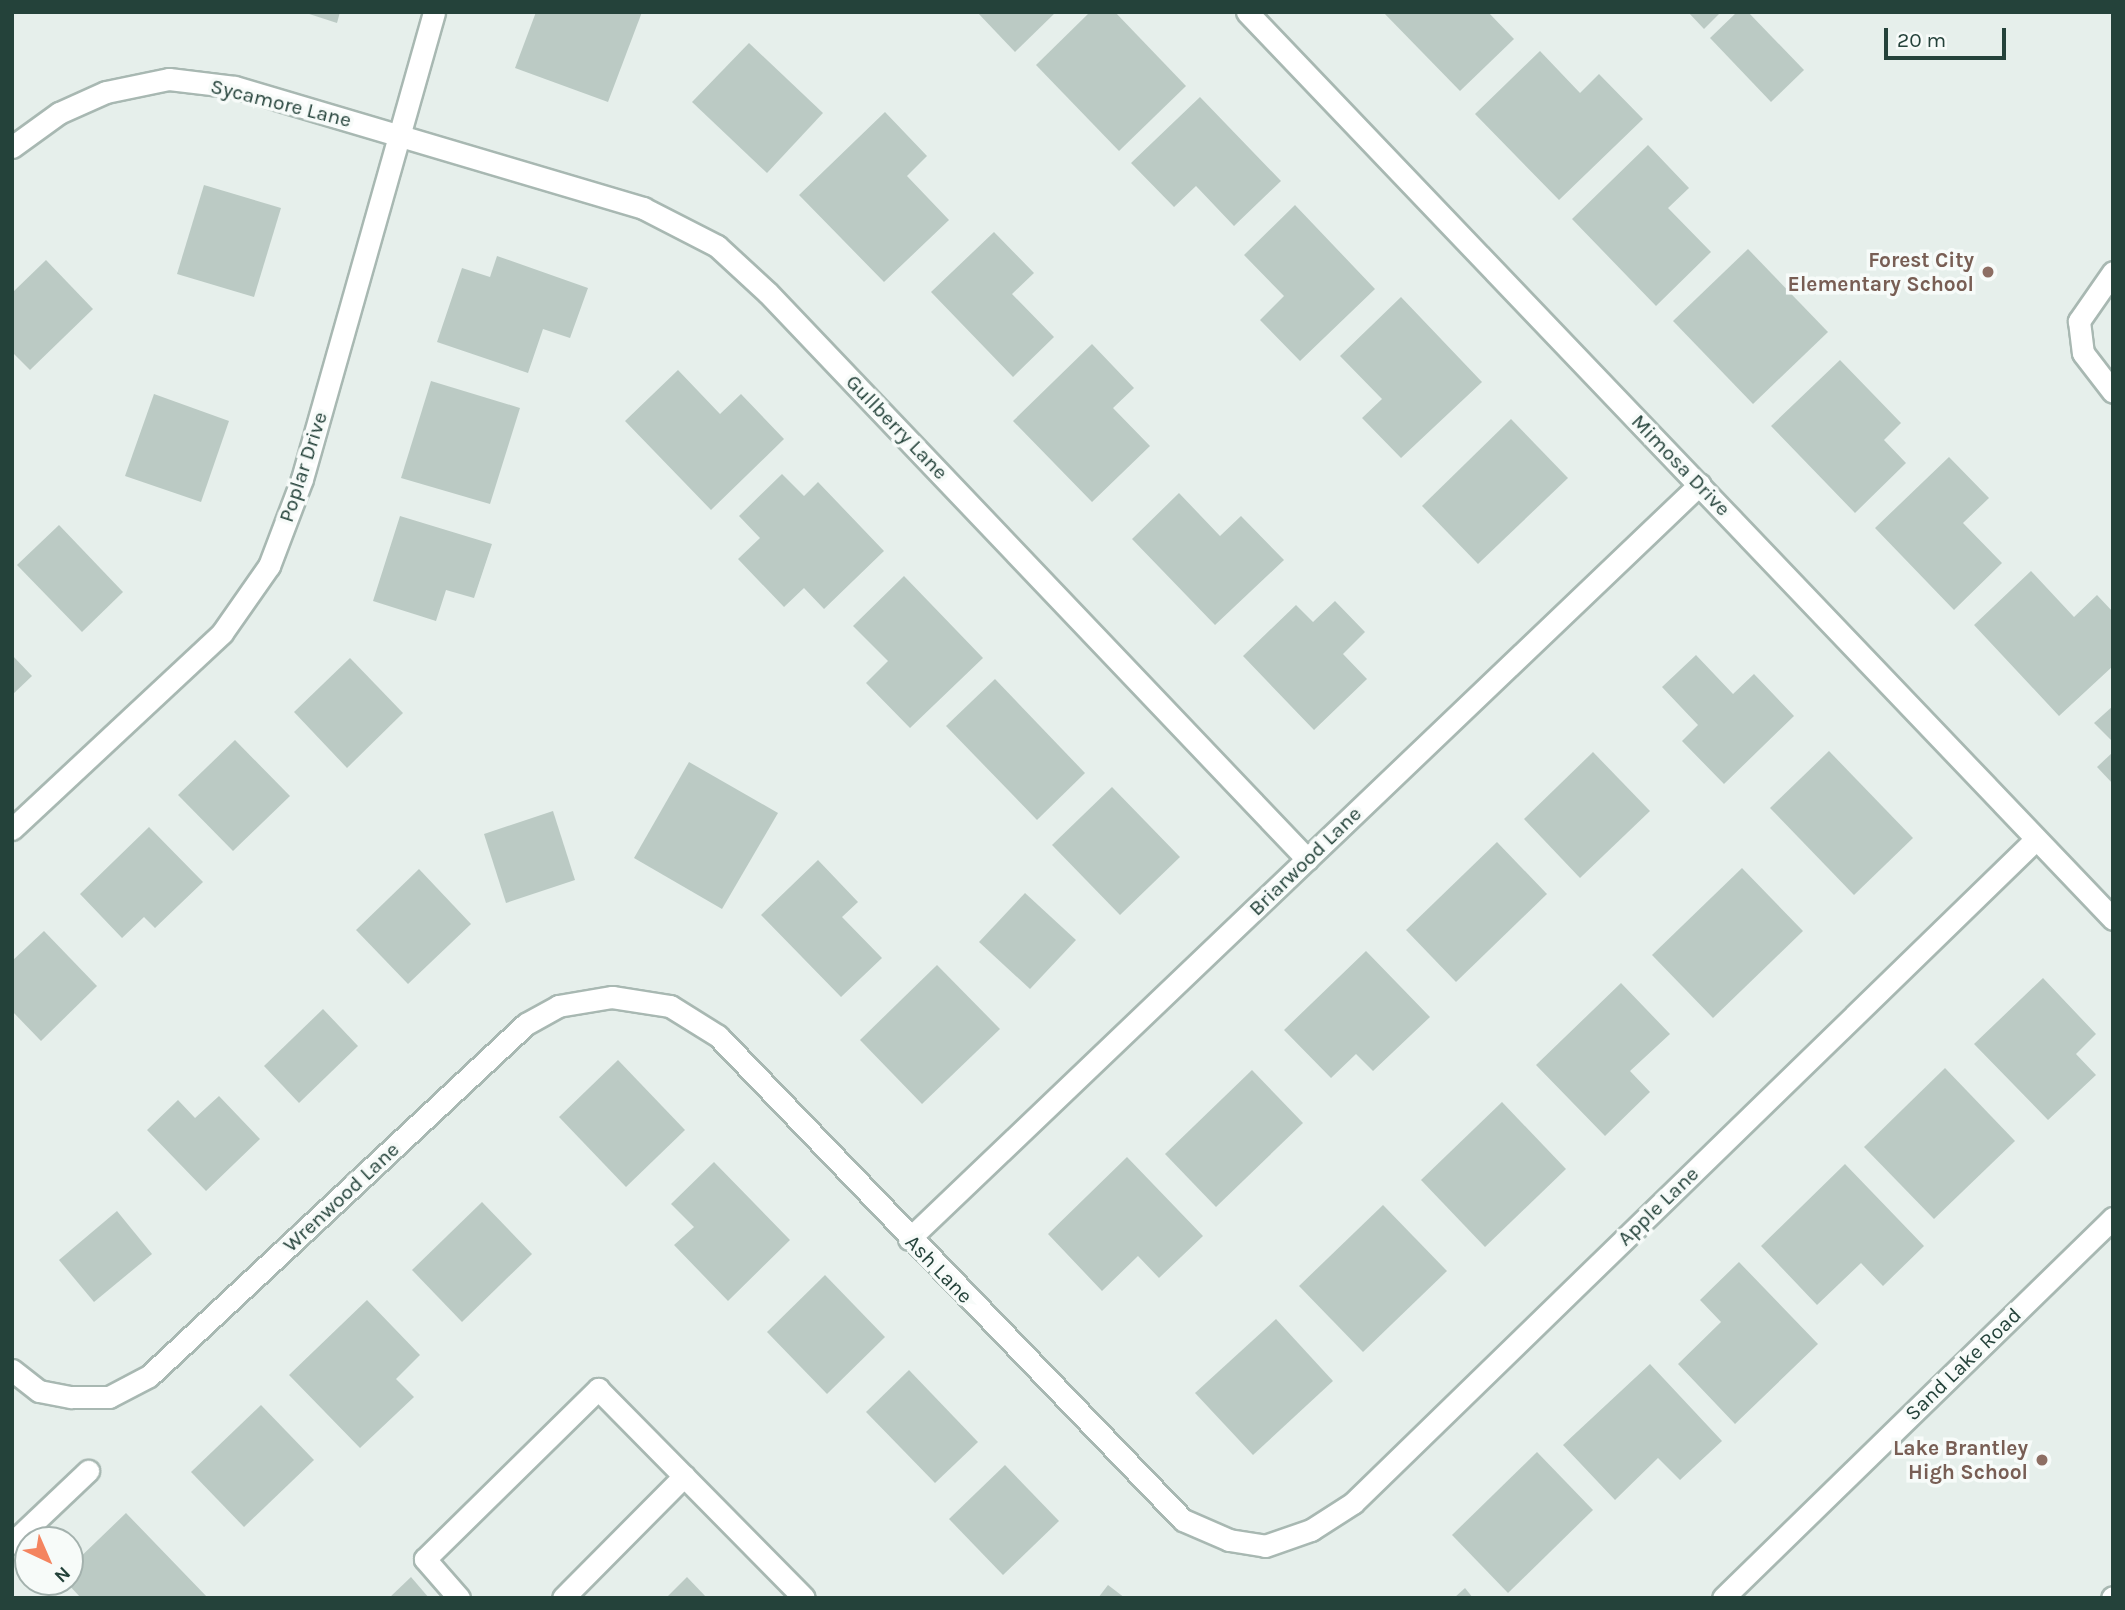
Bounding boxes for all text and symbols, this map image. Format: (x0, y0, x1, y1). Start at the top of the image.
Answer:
scale bar (1887, 14, 2010, 58)
text: 20 m (1897, 28, 1946, 52)
street label: Sycamore Lane (208, 73, 354, 133)
place label: Forest City Elementary School (1788, 247, 1974, 297)
marker: Forest City Elementary School (1980, 264, 1996, 280)
street label: Gullberry Lane (841, 369, 953, 485)
street label: Poplar Drive (273, 409, 333, 525)
street label: Mimosa Drive (1626, 409, 1736, 521)
street label: Briarwood Lane (1244, 801, 1366, 921)
street label: Wrenwood Lane (278, 1137, 404, 1257)
street label: Apple Lane (1612, 1161, 1704, 1251)
street label: Ash Lane (900, 1229, 978, 1309)
street label: Sand Lake Road (1900, 1302, 2026, 1426)
place label: Lake Brantley High School (1893, 1435, 2028, 1485)
marker: Lake Brantley High School (2034, 1452, 2050, 1468)
north arrow (14, 1526, 84, 1596)
text: N (50, 1562, 75, 1587)

